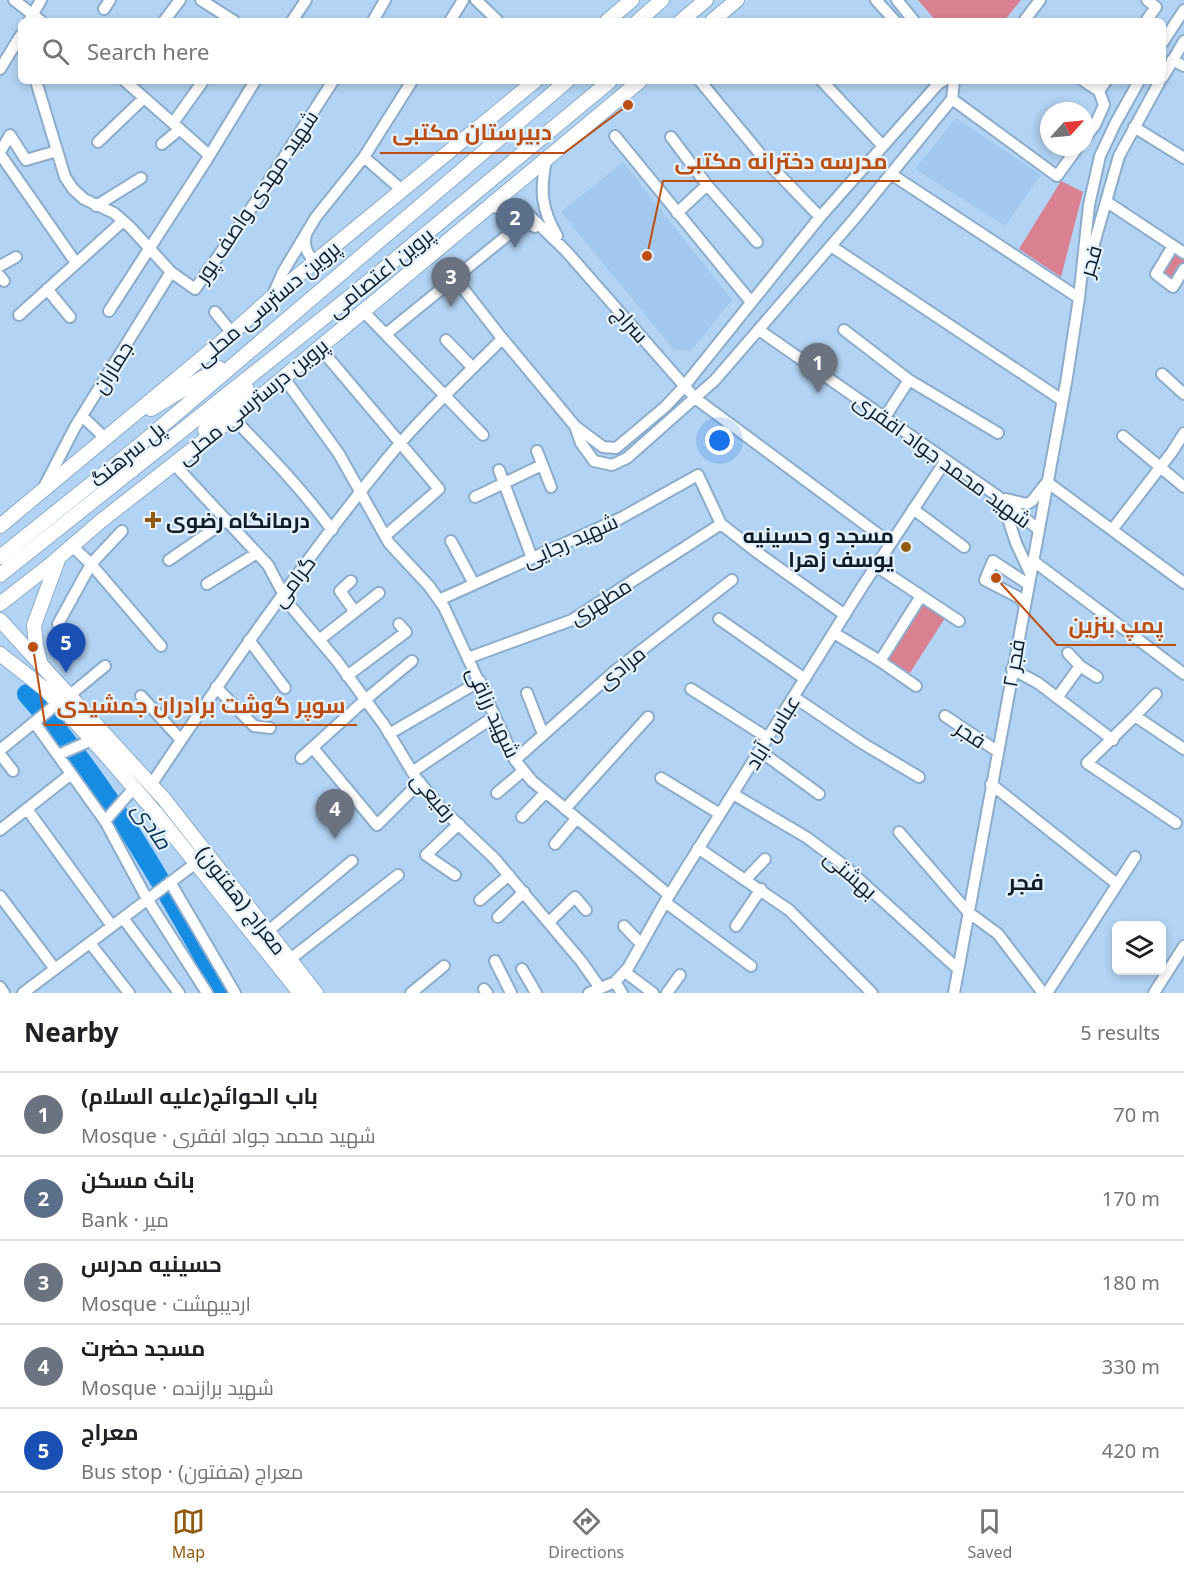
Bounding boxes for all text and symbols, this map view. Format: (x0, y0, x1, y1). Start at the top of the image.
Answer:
search box (18, 18, 1166, 84)
icon: search (39, 35, 72, 68)
text: Search here (87, 36, 209, 66)
north arrow (1040, 102, 1094, 156)
street label: شهید مهدی واصف پور (187, 104, 325, 289)
callout: دبیرستان مکتبی (380, 113, 564, 153)
text: دبیرستان مکتبی (392, 116, 552, 146)
callout: مدرسه دخترانه مکتبی (663, 141, 900, 181)
text: مدرسه دخترانه مکتبی (675, 145, 887, 175)
pin: 2 (496, 198, 534, 248)
street label: پروین اعتصامی (321, 220, 440, 324)
street label: پروین دسترسی محلی (188, 234, 347, 373)
street label: فجر (1072, 242, 1108, 281)
pin: 3 (432, 258, 470, 307)
street label: سراج (606, 299, 655, 349)
street label: پروین درسترسی محلی (170, 331, 334, 472)
street label: جماران (85, 335, 139, 399)
pin: 1 (798, 344, 838, 393)
street label: شهید محمد جواد افقری (849, 386, 1037, 534)
street label: پل سرهنگ (84, 415, 171, 494)
your location (705, 426, 734, 455)
place label: درمانگاه رضوی (166, 506, 310, 534)
street label: شهید رجایی (518, 507, 622, 573)
marker: درمانگاه رضوی (144, 511, 162, 529)
place label: مسجد و حسینیه یوسف زهرا (743, 521, 894, 573)
marker: مسجد و حسینیه یوسف زهرا (899, 540, 913, 554)
street label: گرامی (264, 549, 322, 613)
street label: مطهری (564, 571, 636, 631)
callout: پمپ بنزین (1057, 605, 1176, 645)
text: پمپ بنزین (1068, 609, 1164, 641)
pin: 5 (46, 624, 86, 673)
street label: فجر ۲ (995, 637, 1031, 689)
street label: مرادی (591, 639, 651, 695)
street label: شهید رزاقی (461, 662, 527, 762)
callout: سوپر گوشت برادران جمشیدی (45, 685, 357, 725)
text: سوپر گوشت برادران جمشیدی (57, 689, 345, 721)
street label: عباس آباد (738, 689, 806, 775)
street label: فجر (949, 713, 992, 754)
street label: رفیعی (405, 766, 463, 826)
pin: 4 (316, 790, 354, 839)
water label: مادی (126, 795, 180, 855)
street label: معراج (هفتون) (190, 840, 294, 961)
street label: بهشتی (818, 843, 884, 905)
district label: فجر (1007, 866, 1044, 896)
map controls (1112, 921, 1166, 975)
button: layers (1112, 921, 1166, 975)
text: Nearby (24, 1014, 119, 1050)
text: 5 results (1080, 1019, 1160, 1046)
text: باب الحوائج(علیه السلام) (81, 1080, 318, 1110)
text: 1 (38, 1101, 49, 1128)
text: 70 m (1113, 1101, 1160, 1128)
text: Mosque · شهید محمد جواد افقری (81, 1122, 375, 1149)
text: بانک مسکن (81, 1164, 195, 1194)
text: 2 (38, 1185, 49, 1212)
text: 170 m (1102, 1185, 1160, 1212)
text: Bank · میر (81, 1206, 169, 1233)
text: حسینیه مدرس (81, 1248, 222, 1278)
text: 3 (38, 1269, 49, 1296)
text: 180 m (1102, 1269, 1160, 1296)
text: Mosque · اردیبهشت (81, 1290, 251, 1317)
text: مسجد حضرت (81, 1332, 205, 1362)
text: 4 (38, 1353, 49, 1380)
text: 330 m (1102, 1353, 1160, 1380)
text: Mosque · شهید برازنده (81, 1374, 274, 1401)
text: معراج (81, 1416, 139, 1446)
text: 5 (38, 1437, 49, 1464)
text: 420 m (1102, 1437, 1160, 1464)
text: Bus stop · معراج (هفتون) (81, 1458, 303, 1485)
tab: Map (172, 1505, 205, 1563)
tab: Directions (548, 1505, 624, 1563)
tab: Saved (968, 1505, 1012, 1563)

